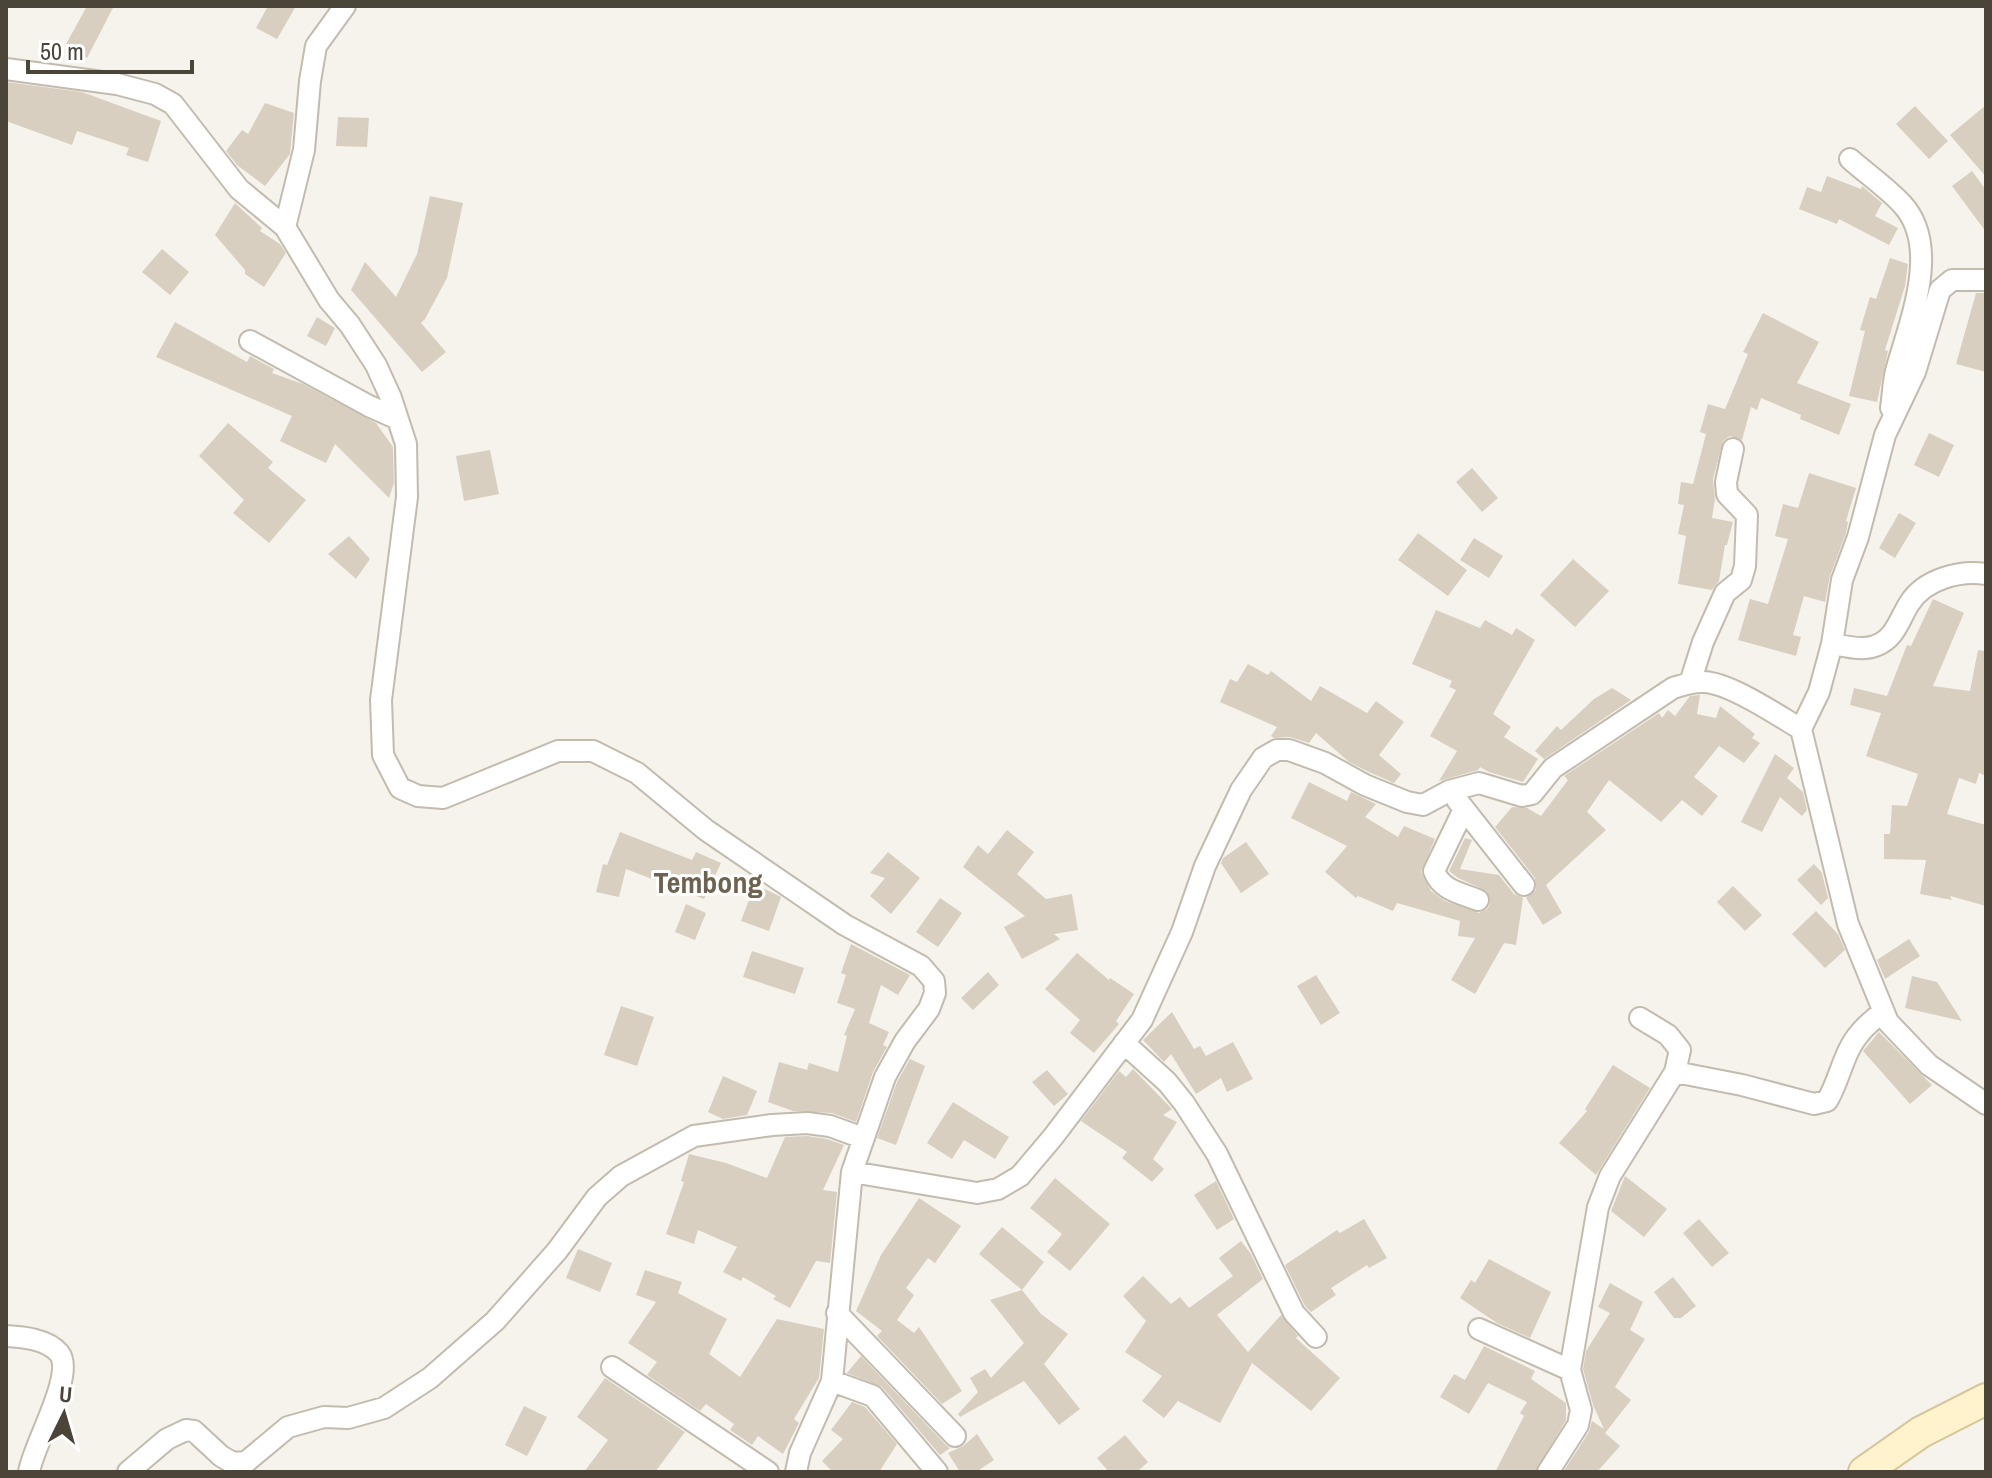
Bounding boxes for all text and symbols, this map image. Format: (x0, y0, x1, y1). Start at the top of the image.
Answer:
scale bar (28, 24, 192, 74)
text: 50 m (40, 35, 84, 67)
district label: Tembong (654, 862, 762, 902)
north arrow (24, 1374, 104, 1454)
text: U (58, 1379, 74, 1410)

